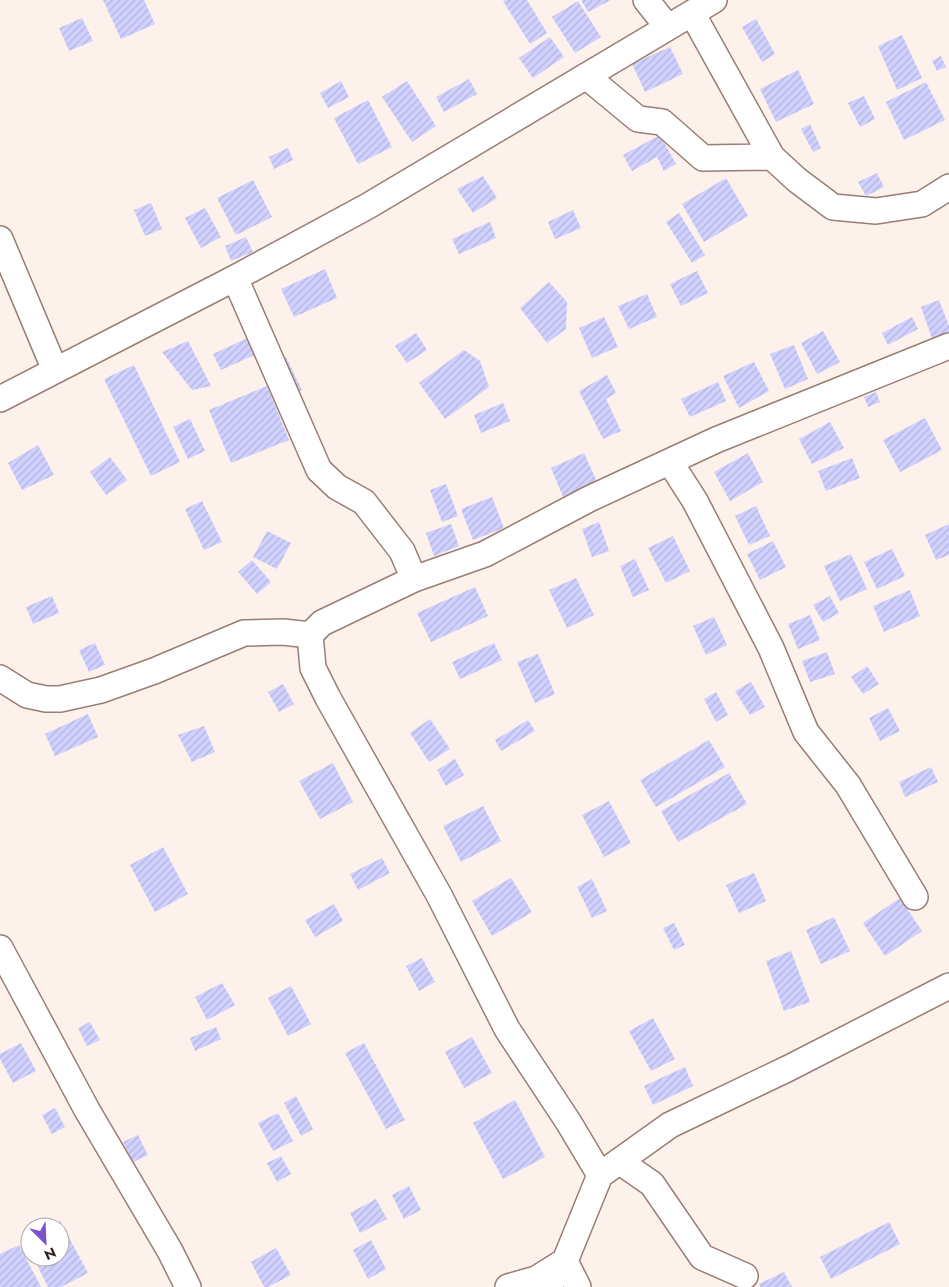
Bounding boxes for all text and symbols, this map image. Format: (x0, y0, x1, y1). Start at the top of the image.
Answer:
north arrow (20, 1217, 70, 1267)
text: N (41, 1242, 59, 1265)

